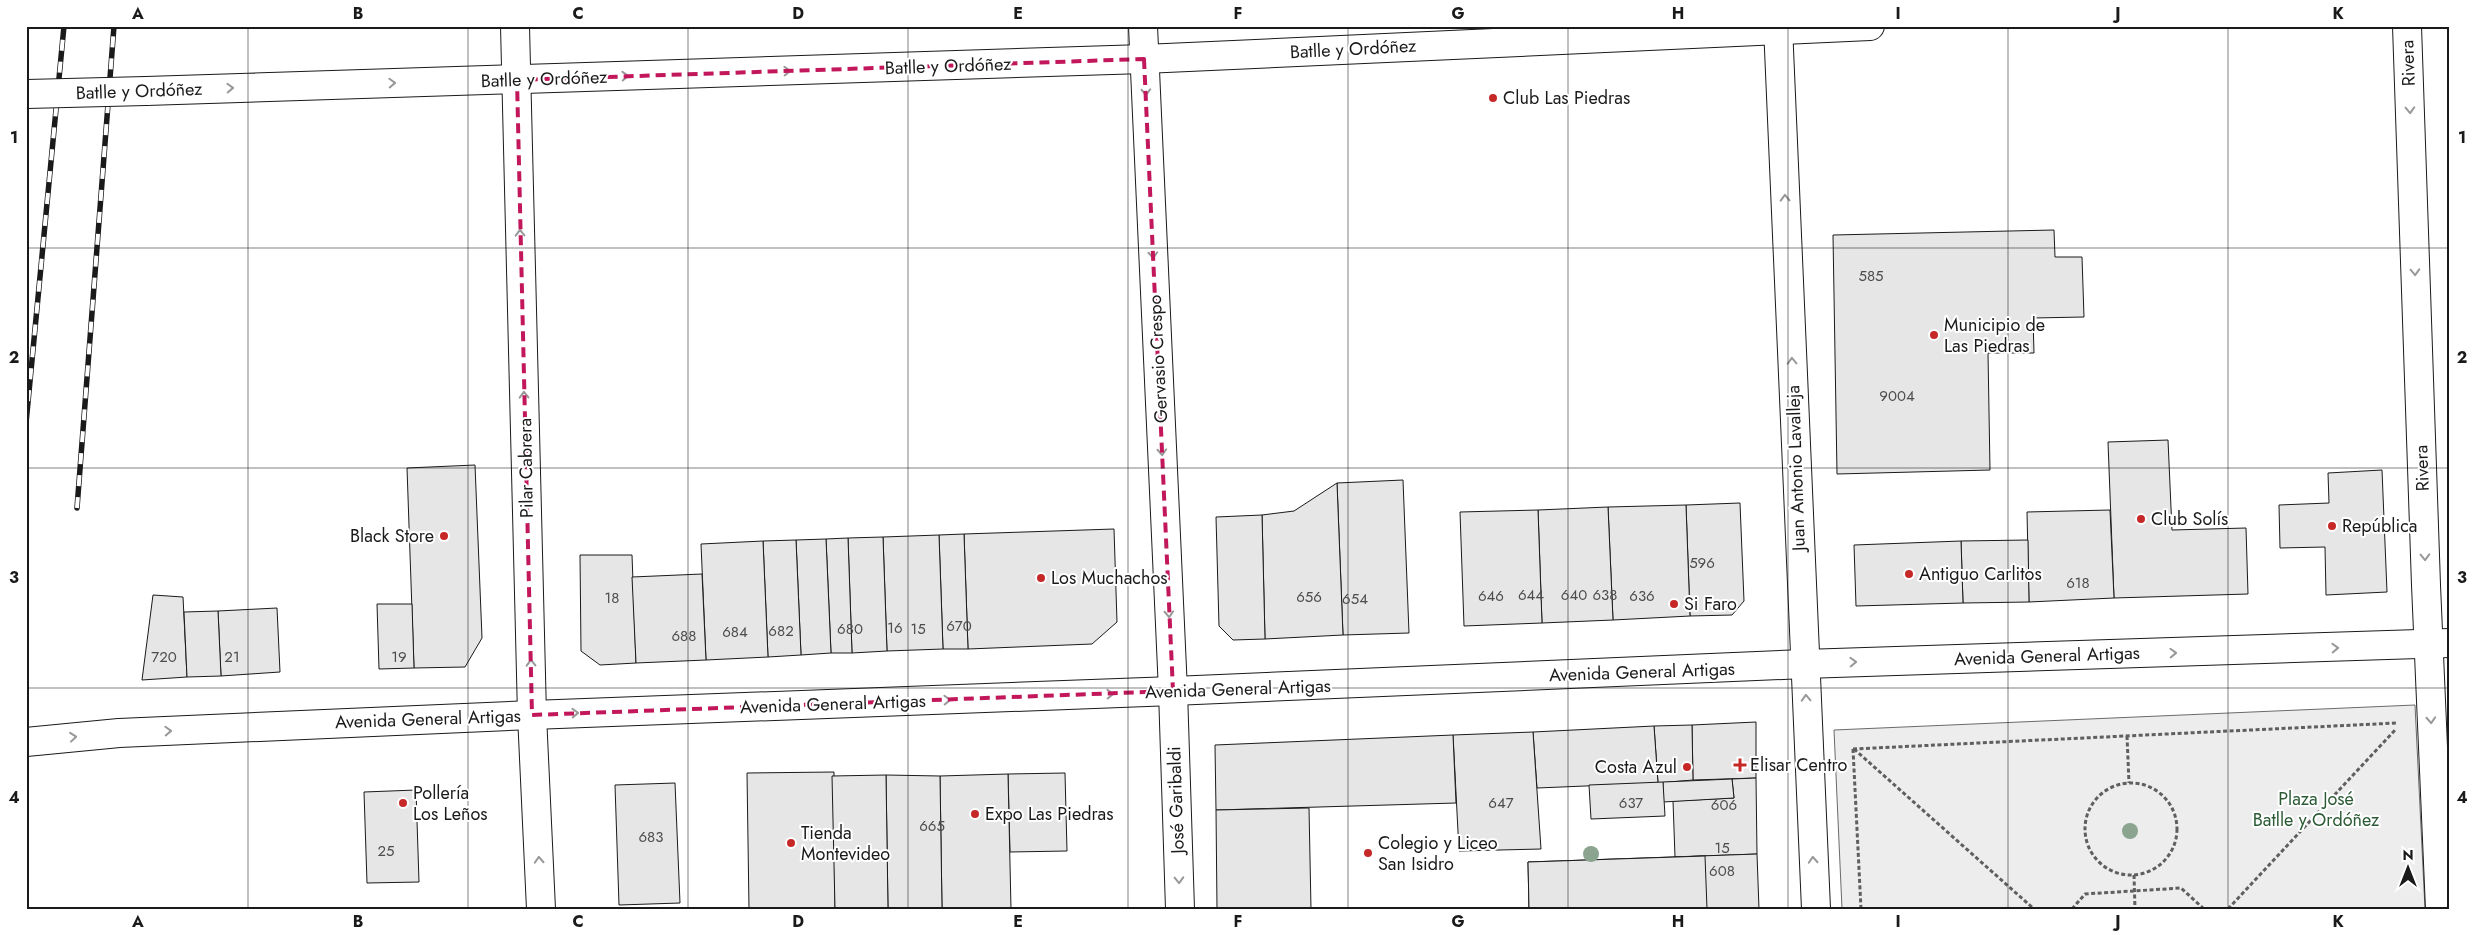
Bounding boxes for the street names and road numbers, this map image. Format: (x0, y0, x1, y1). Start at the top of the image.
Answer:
street label: Batlle y Ordóñez (1289, 33, 1418, 65)
street label: Rivera (2394, 39, 2422, 87)
street label: Batlle y Ordóñez (884, 51, 1012, 81)
street label: Batlle y Ordóñez (480, 64, 608, 94)
street label: Batlle y Ordóñez (75, 76, 203, 106)
street label: Gervasio Crespo (1142, 294, 1174, 424)
street label: Juan Antonio Lavalleja (1780, 385, 1812, 553)
street label: Pilar Cabrera (512, 418, 540, 518)
street label: Rivera (2408, 444, 2436, 492)
street label: Avenida General Artigas (1954, 640, 2140, 672)
street label: Avenida General Artigas (1549, 656, 1735, 688)
street label: Avenida General Artigas (1145, 673, 1331, 705)
street label: Avenida General Artigas (740, 688, 926, 720)
street label: Avenida General Artigas (335, 703, 521, 735)
street label: José Garibaldi (1161, 746, 1191, 856)

